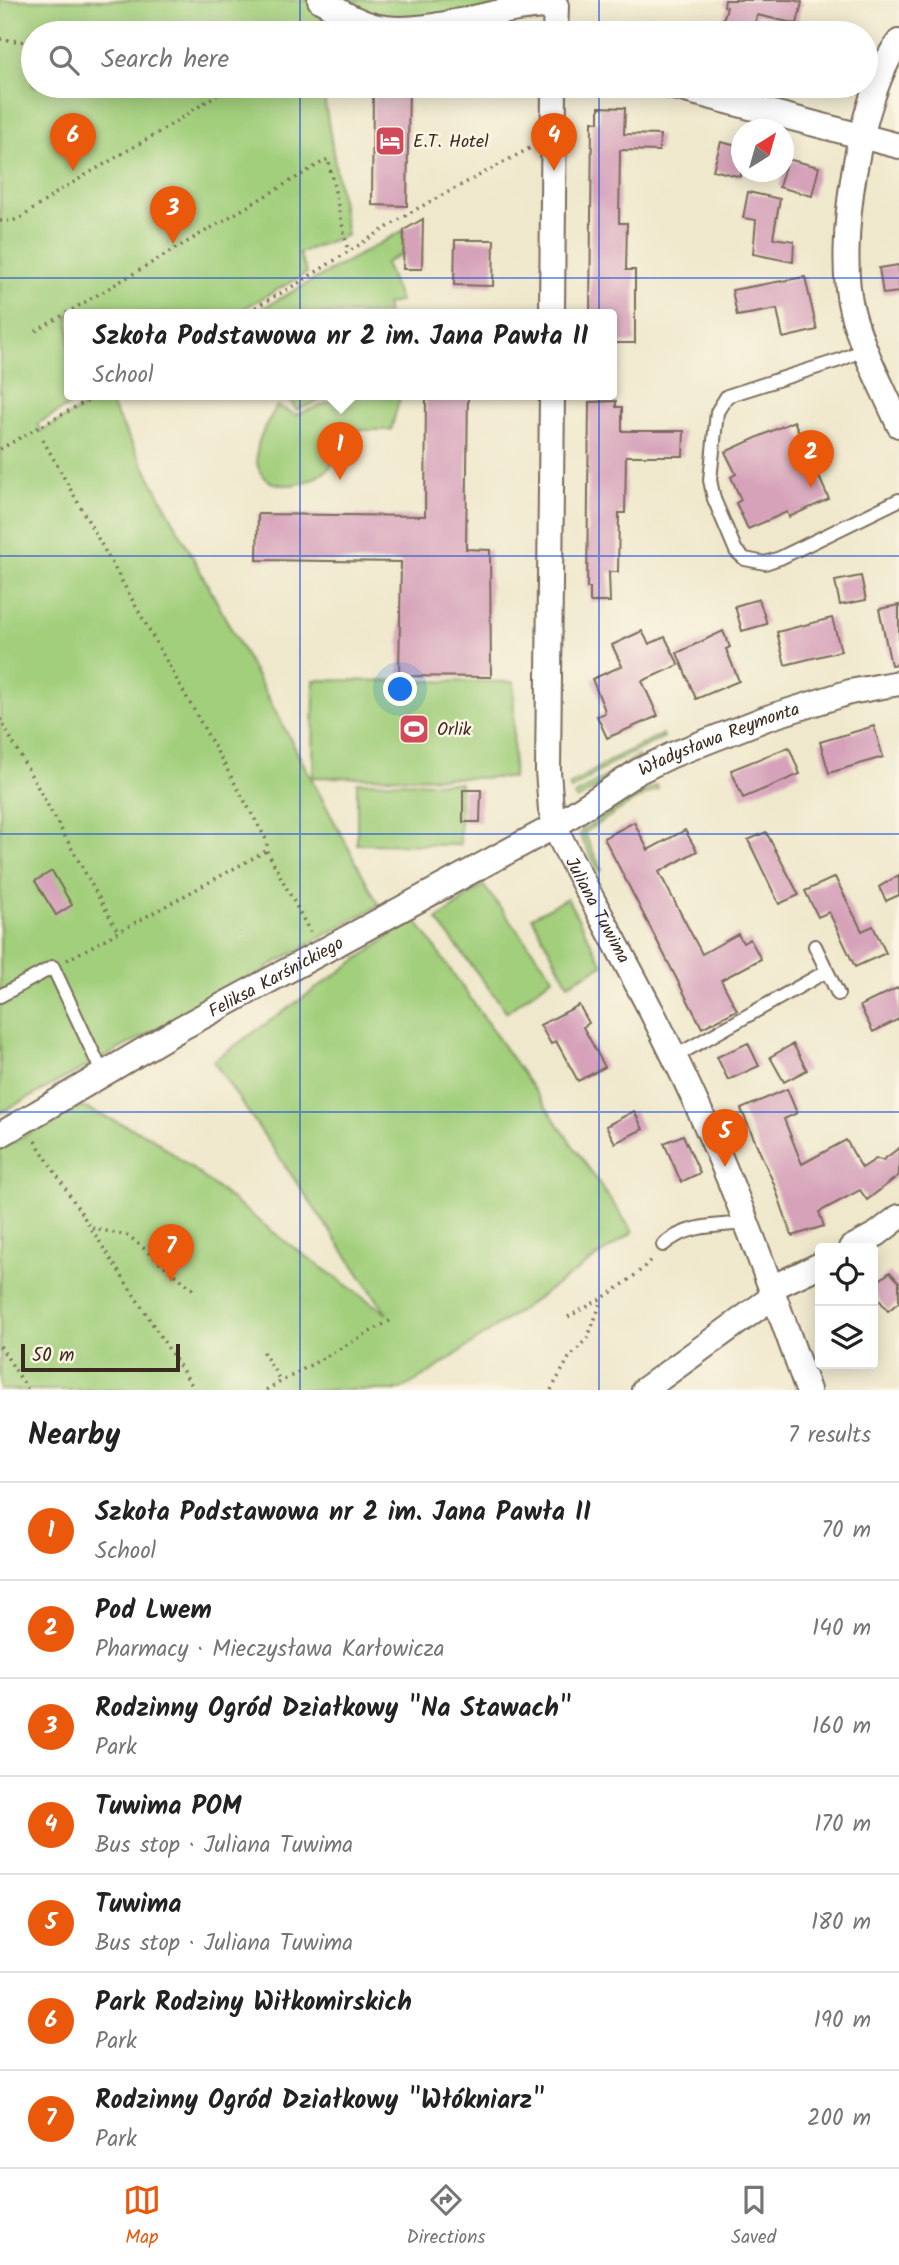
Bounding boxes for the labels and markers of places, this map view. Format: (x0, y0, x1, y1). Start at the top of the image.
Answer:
pin: 6 (50, 113, 96, 171)
pin: 4 (531, 113, 577, 171)
hotel icon: E.T. Hotel (373, 124, 407, 158)
place label: E.T. Hotel (413, 128, 489, 157)
pin: 3 (150, 186, 196, 244)
pin: 1 (317, 422, 363, 480)
pin: 2 (788, 430, 834, 488)
sports icon: Orlik (397, 712, 431, 746)
place label: Orlik (437, 716, 472, 745)
pin: 5 (702, 1109, 748, 1167)
pin: 7 (148, 1224, 194, 1282)

